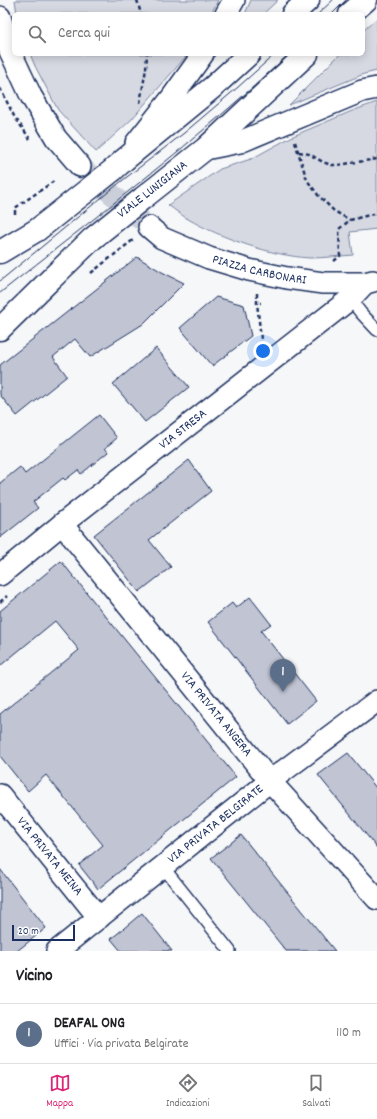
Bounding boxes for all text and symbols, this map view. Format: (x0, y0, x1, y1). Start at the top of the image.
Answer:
search box (12, 12, 365, 56)
icon: search (26, 23, 48, 45)
text: Cerca qui (58, 23, 110, 45)
street label: VIALE LUNIGIANA (114, 156, 192, 224)
street label: PIAZZA CARBONARI (210, 250, 307, 290)
your location (253, 341, 273, 361)
street label: VIA STRESA (155, 405, 211, 454)
pin: 1 (270, 659, 296, 692)
street label: VIA PRIVATA ANGERA (176, 668, 256, 761)
street label: VIA PRIVATA BELGIRATE (164, 780, 268, 869)
street label: VIA PRIVATA MEINA (12, 813, 87, 900)
scale bar (12, 923, 75, 942)
text: 20 m (18, 924, 39, 940)
text: Vicino (16, 965, 53, 989)
text: DEAFAL ONG (54, 1013, 125, 1035)
text: 1 (28, 1024, 30, 1043)
text: 110 m (336, 1024, 361, 1043)
text: Uffici · Via privata Belgirate (54, 1035, 188, 1054)
tab: Mappa (46, 1072, 73, 1112)
tab: Indicazioni (166, 1072, 209, 1112)
tab: Salvati (302, 1072, 331, 1112)

